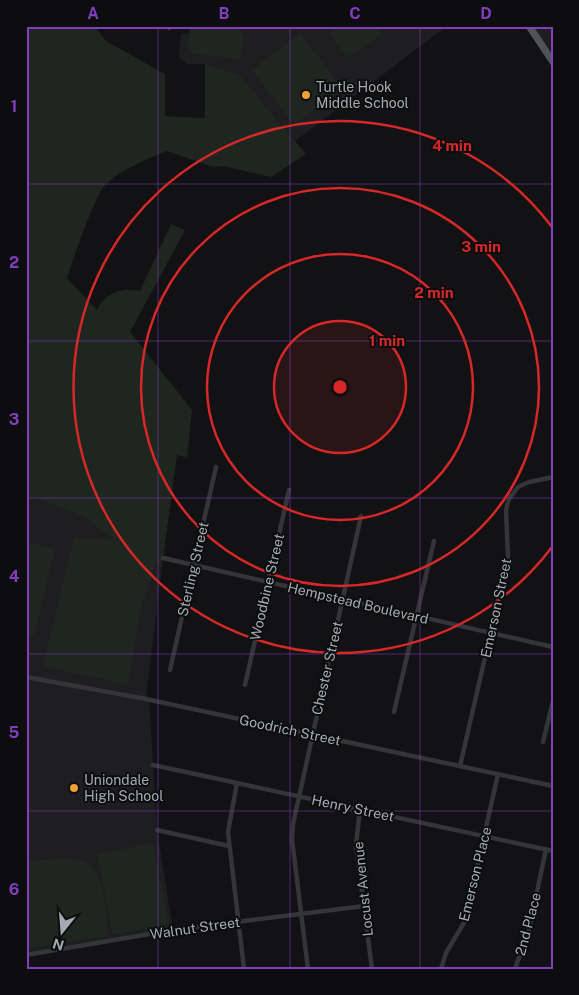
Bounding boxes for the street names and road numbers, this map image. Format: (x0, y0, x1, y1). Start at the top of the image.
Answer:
street label: Sterling Street (174, 520, 212, 618)
street label: Woodbine Street (247, 532, 287, 642)
street label: Emerson Street (478, 557, 514, 659)
street label: Hempstead Boulevard (286, 579, 430, 627)
street label: Chester Street (308, 620, 346, 716)
street label: Goodrich Street (238, 711, 342, 749)
street label: Henry Street (310, 791, 396, 825)
street label: Emerson Place (456, 825, 494, 923)
street label: Locust Avenue (350, 841, 376, 937)
street label: 2nd Place (512, 891, 544, 957)
street label: Walnut Street (149, 914, 241, 942)

